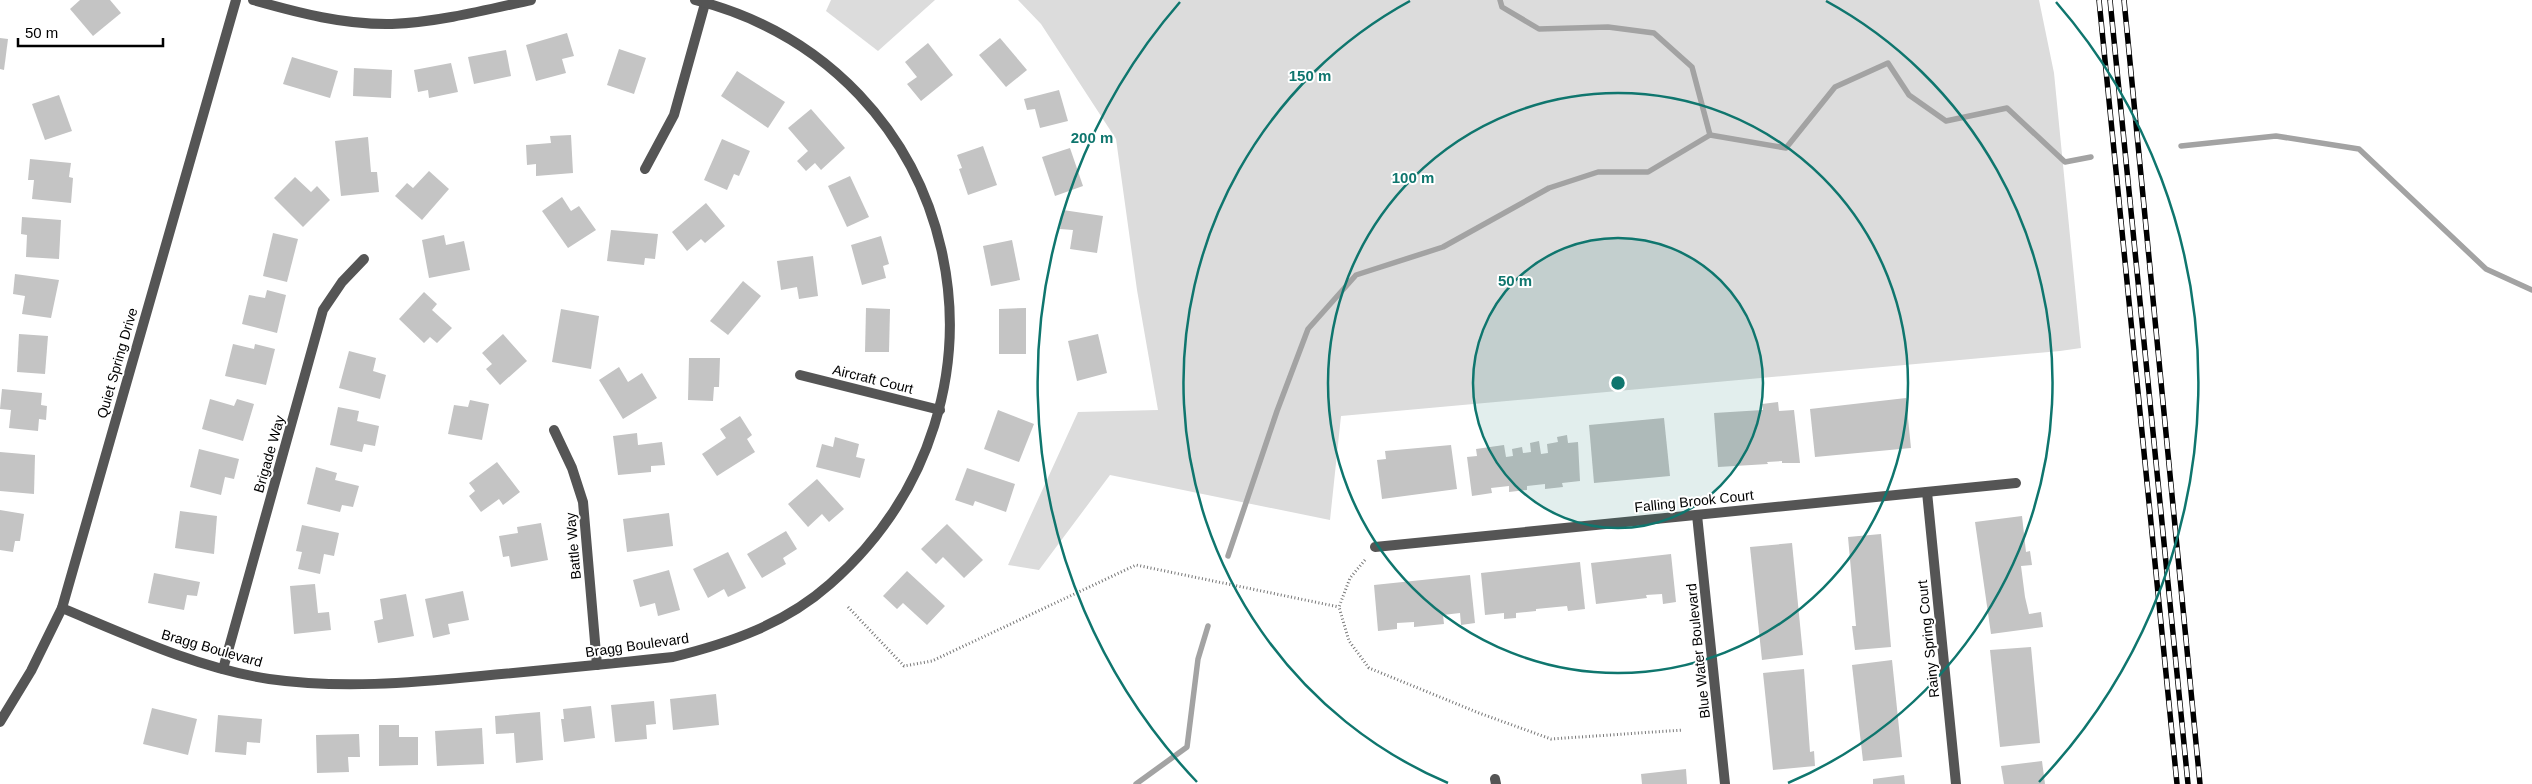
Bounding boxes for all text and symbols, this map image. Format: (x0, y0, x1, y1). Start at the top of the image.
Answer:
scale bar (18, 15, 162, 47)
text: 50 m (25, 24, 58, 41)
text: 150 m (1289, 67, 1331, 84)
text: 200 m (1071, 129, 1113, 146)
text: 100 m (1392, 169, 1434, 186)
text: 50 m (1498, 272, 1532, 289)
street label: Quiet Spring Drive (94, 306, 141, 420)
street label: Aircraft Court (831, 361, 915, 397)
centre of rings (1609, 374, 1627, 392)
street label: Brigade Way (250, 414, 288, 494)
street label: Falling Brook Court (1634, 487, 1755, 515)
street label: Battle Way (562, 512, 584, 580)
street label: Rainy Spring Court (1914, 579, 1942, 699)
street label: Blue Water Boulevard (1683, 583, 1713, 719)
street label: Bragg Boulevard (160, 626, 264, 670)
street label: Bragg Boulevard (584, 630, 690, 660)

